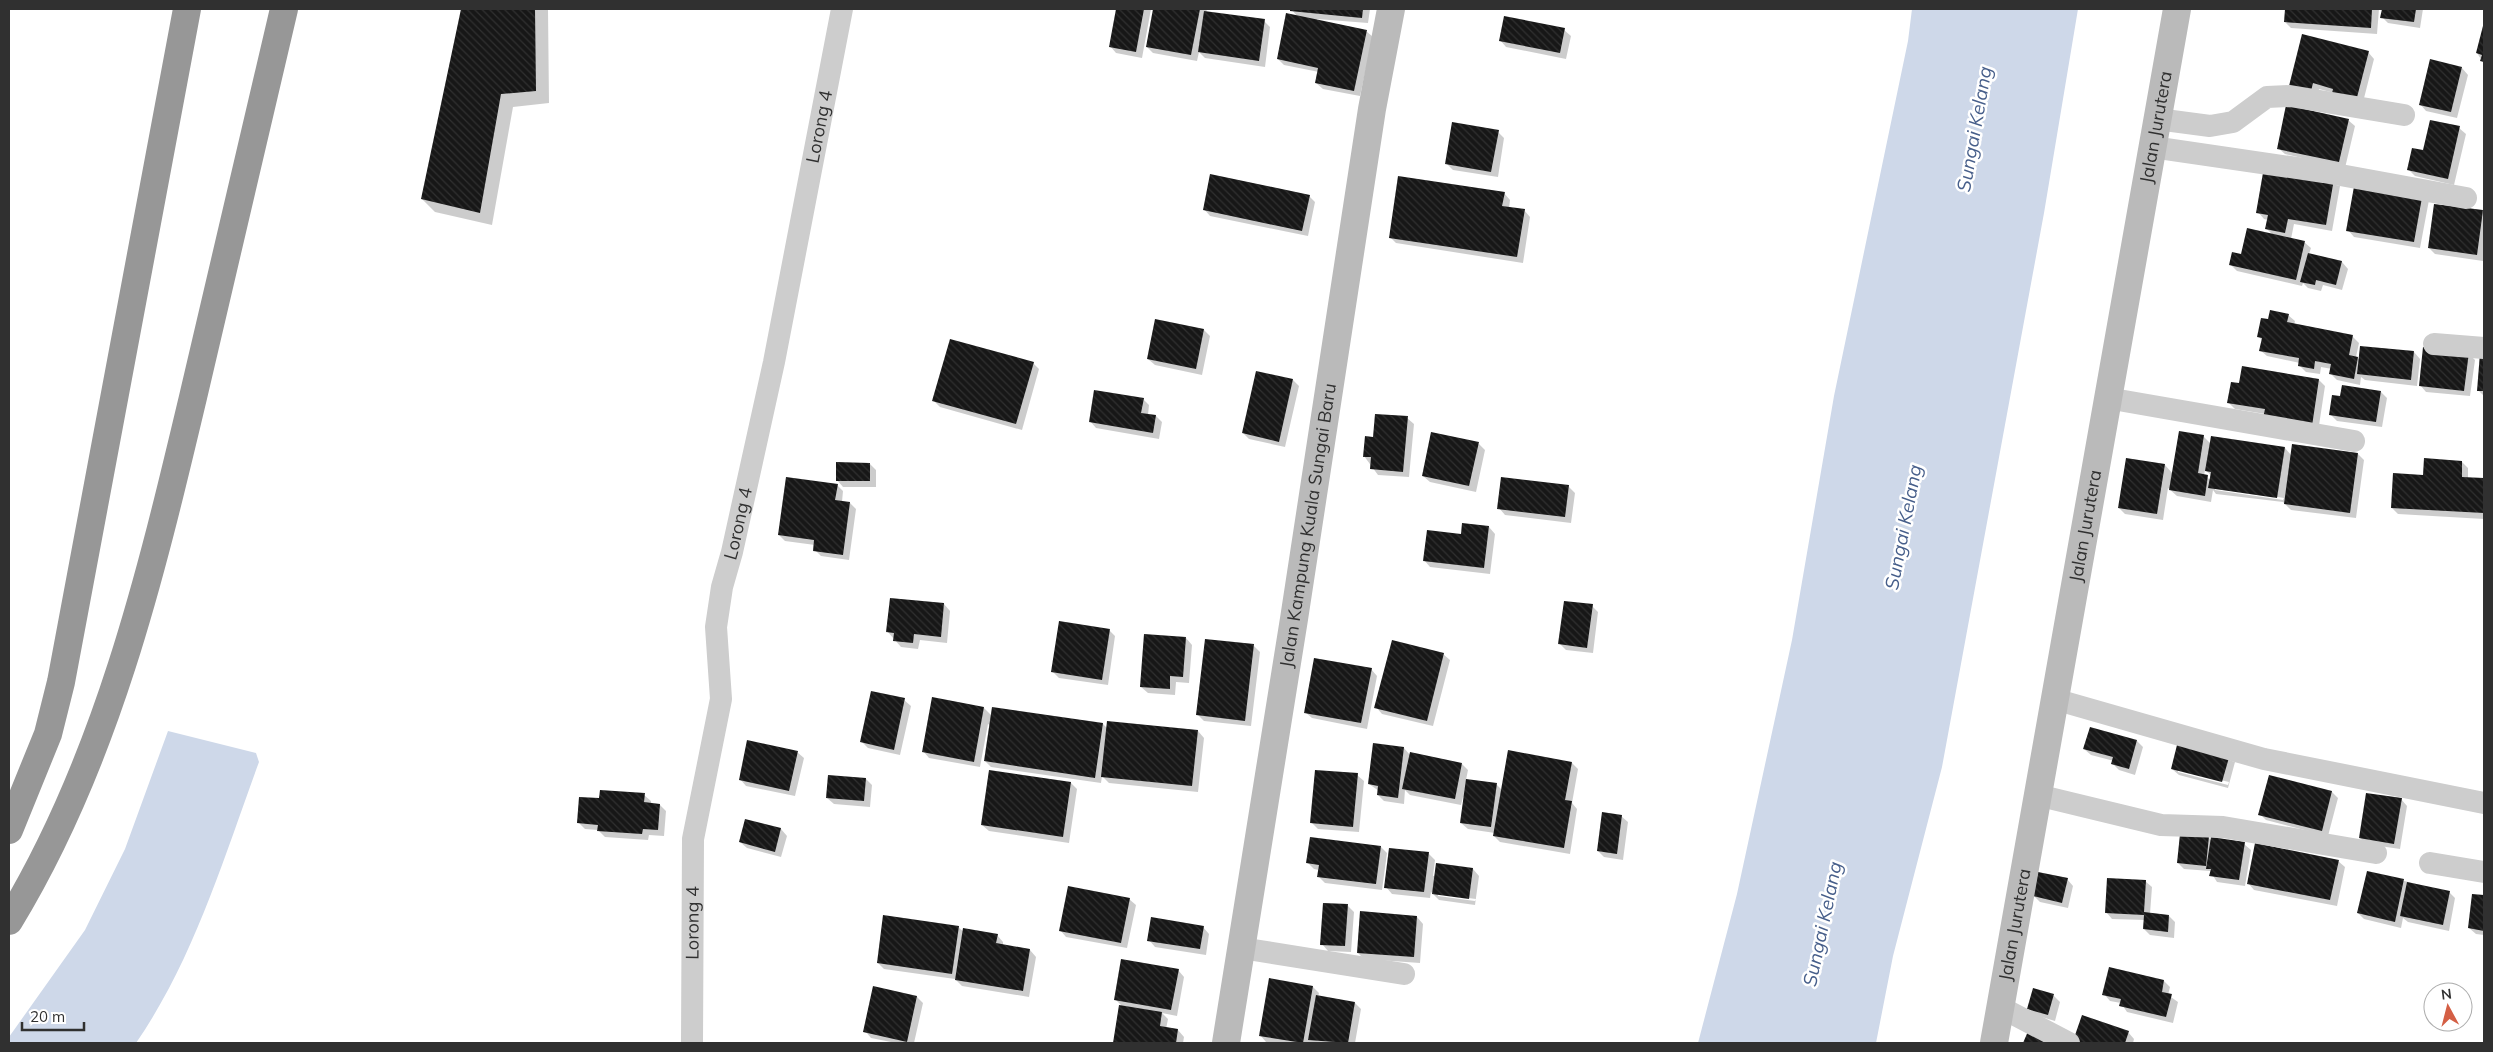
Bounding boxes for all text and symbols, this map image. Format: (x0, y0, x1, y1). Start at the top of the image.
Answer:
water label: Sungai Kelang (1951, 64, 1997, 194)
street label: Jalan Jurutera (2134, 69, 2177, 185)
street label: Lorong 4 (801, 88, 837, 165)
street label: Jalan Kampung Kuala Sungai Baru (1274, 382, 1341, 669)
water label: Sungai Kelang (1879, 462, 1927, 592)
street label: Jalan Jurutera (2064, 468, 2106, 584)
street label: Lorong 4 (718, 485, 757, 562)
water label: Sungai Kelang (1797, 859, 1847, 989)
street label: Jalan Jurutera (1993, 867, 2036, 983)
street label: Lorong 4 (680, 886, 704, 960)
north arrow (2423, 982, 2473, 1032)
text: N (2440, 985, 2453, 1004)
scale bar (22, 1000, 85, 1032)
text: 20 m (30, 1007, 65, 1026)

